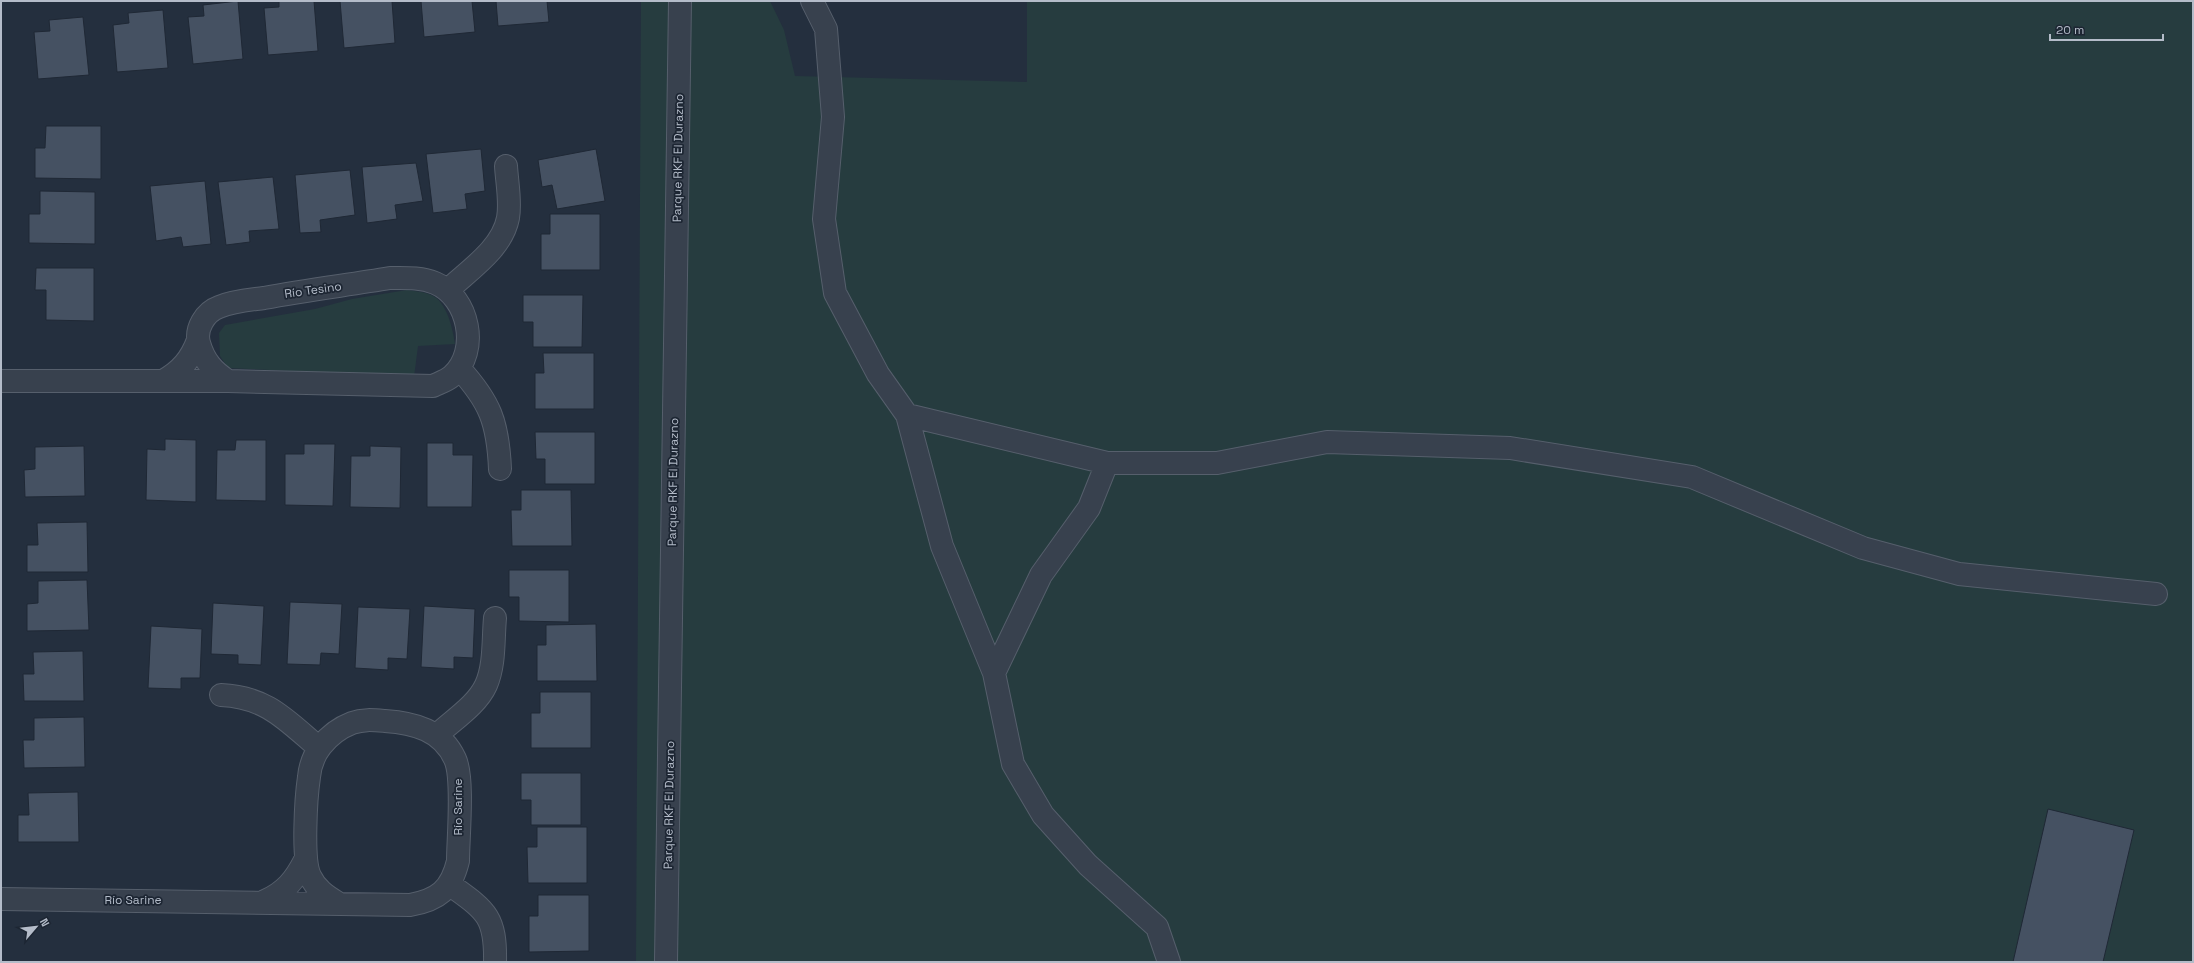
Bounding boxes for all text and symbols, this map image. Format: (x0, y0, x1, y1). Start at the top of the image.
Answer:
scale bar (2050, 16, 2163, 42)
text: 20 m (2056, 22, 2084, 38)
street label: Parque RKF El Durazno (669, 94, 687, 222)
street label: Río Tesino (283, 278, 343, 302)
street label: Parque RKF El Durazno (664, 418, 682, 546)
street label: Parque RKF El Durazno (660, 741, 678, 869)
street label: Río Sarine (450, 778, 466, 836)
street label: Río Sarine (104, 892, 162, 908)
north arrow (16, 907, 56, 947)
text: N (37, 916, 53, 929)

